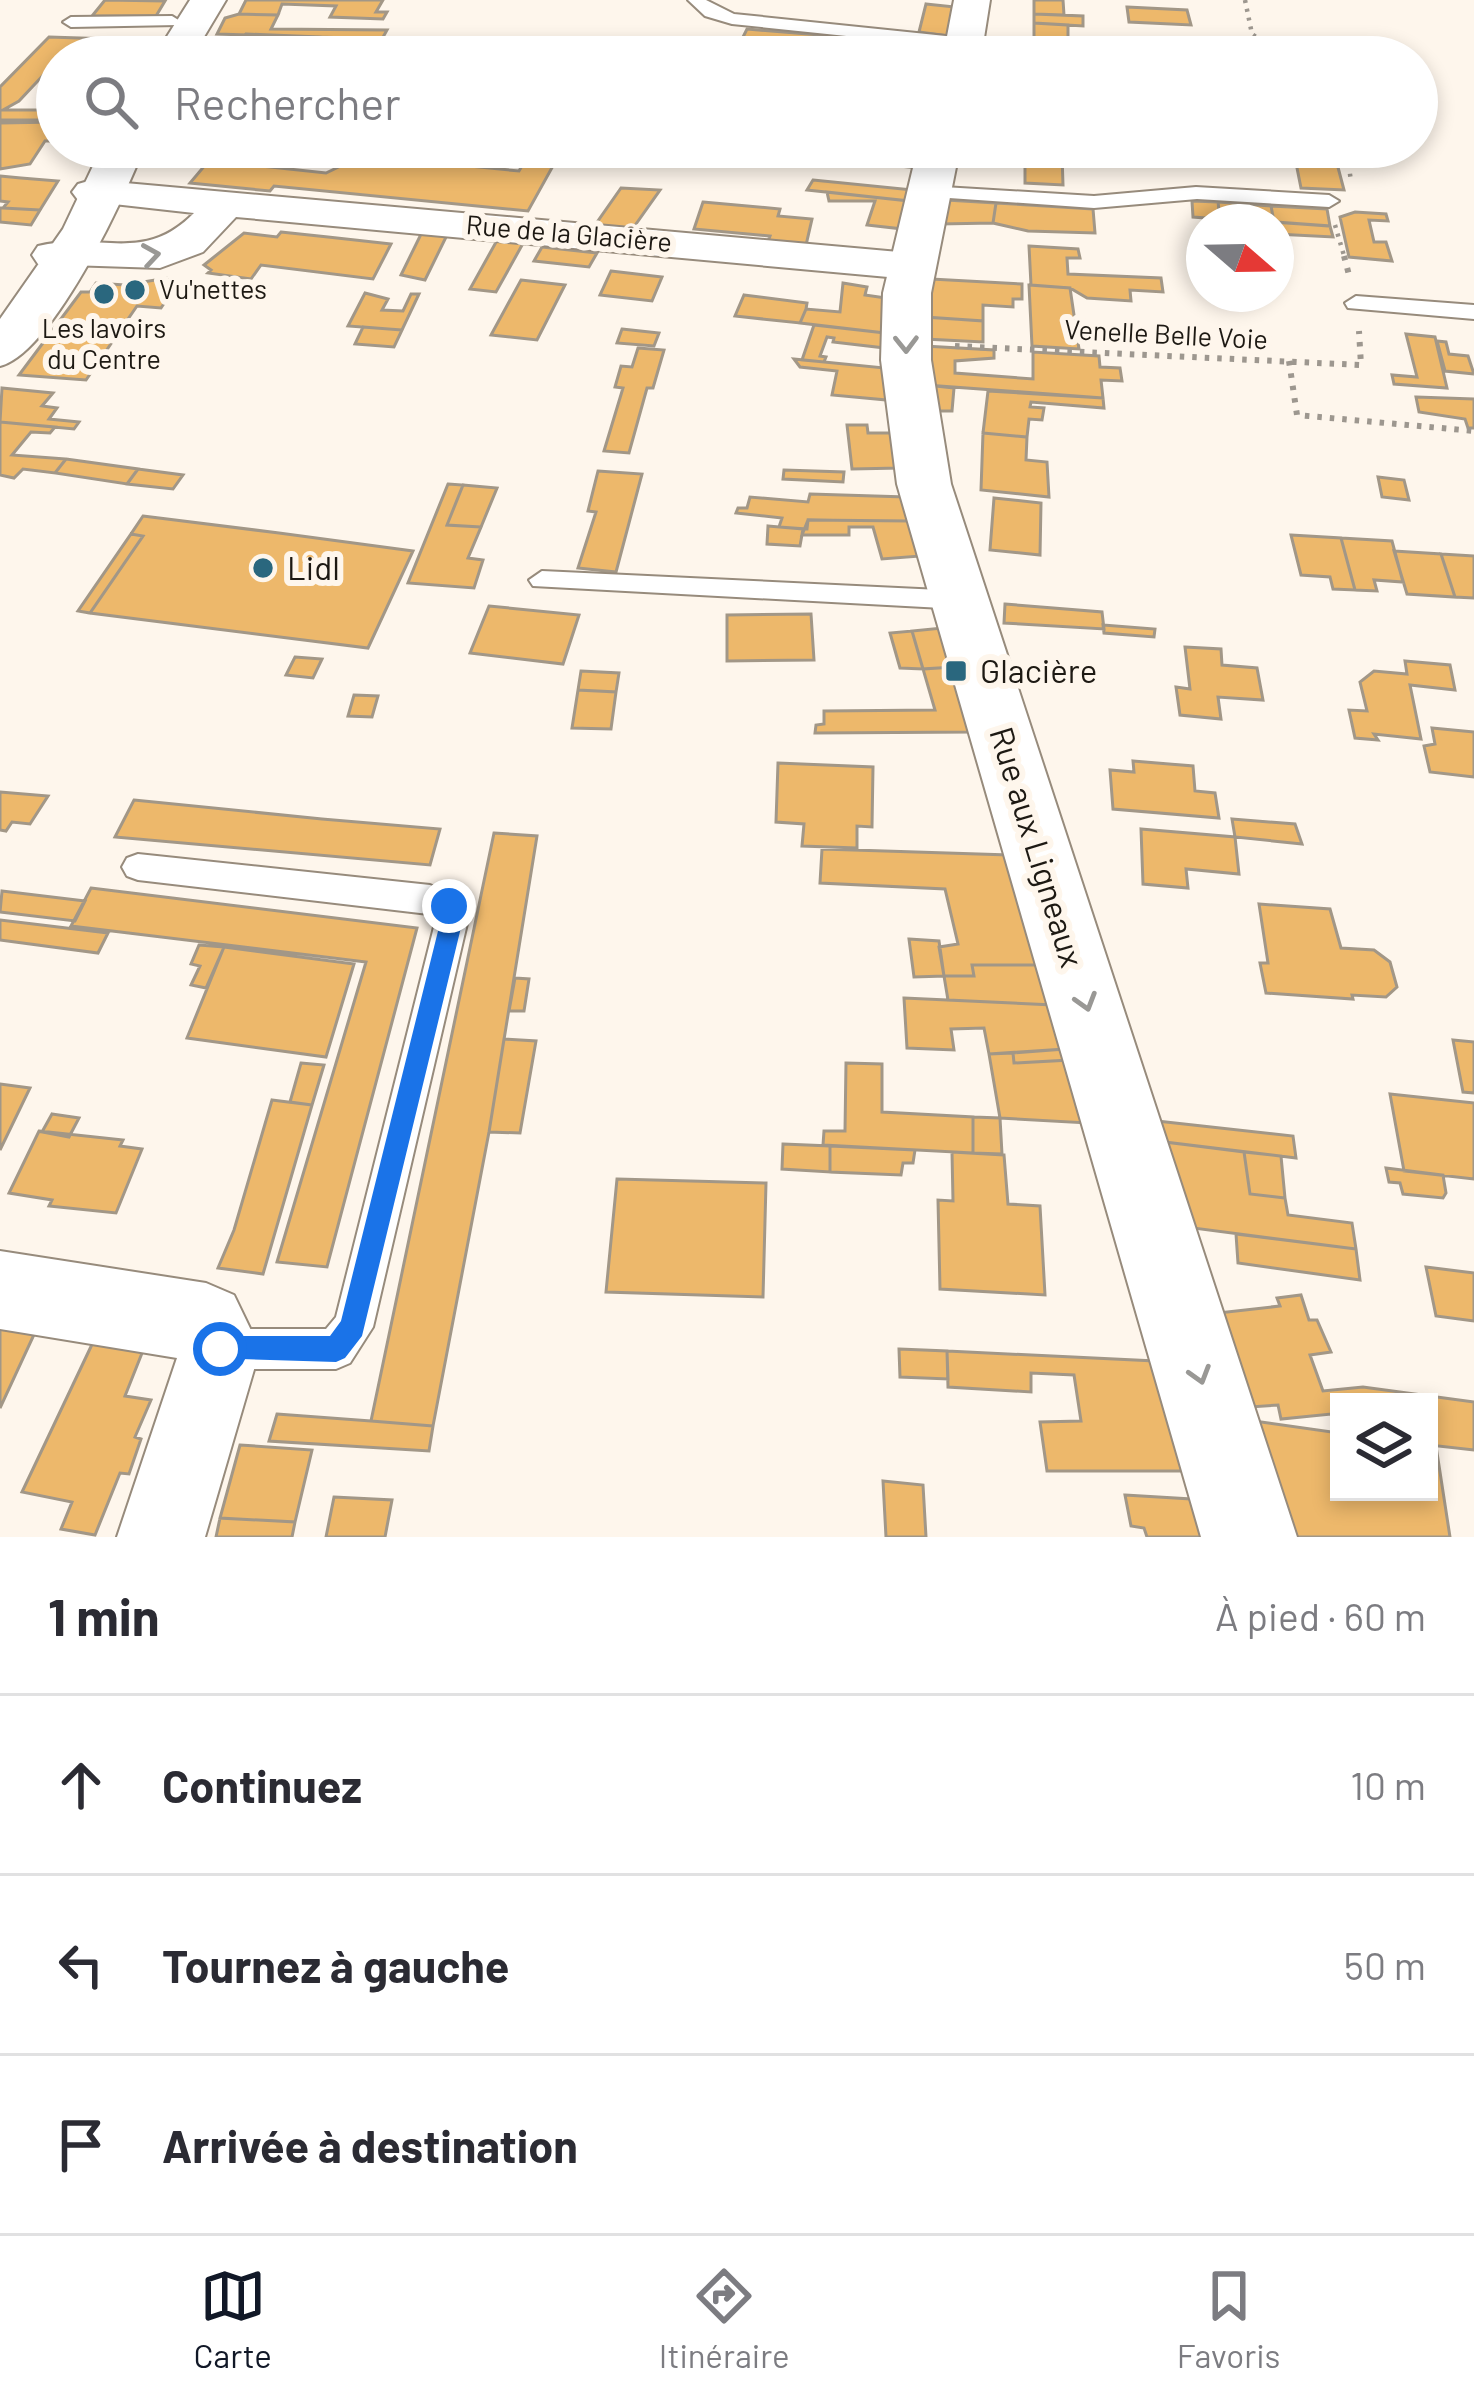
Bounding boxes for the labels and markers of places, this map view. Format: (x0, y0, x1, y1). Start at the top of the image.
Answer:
place label: Vu'nettes (159, 272, 267, 304)
marker: Vu'nettes (122, 277, 148, 303)
marker: Les lavoirs du Centre (91, 281, 117, 307)
place label: Les lavoirs du Centre (42, 311, 166, 374)
place label: Lidl (287, 547, 340, 587)
marker: Lidl (250, 555, 276, 581)
place label: Glacière (980, 650, 1097, 690)
marker: Glacière (943, 658, 969, 684)

